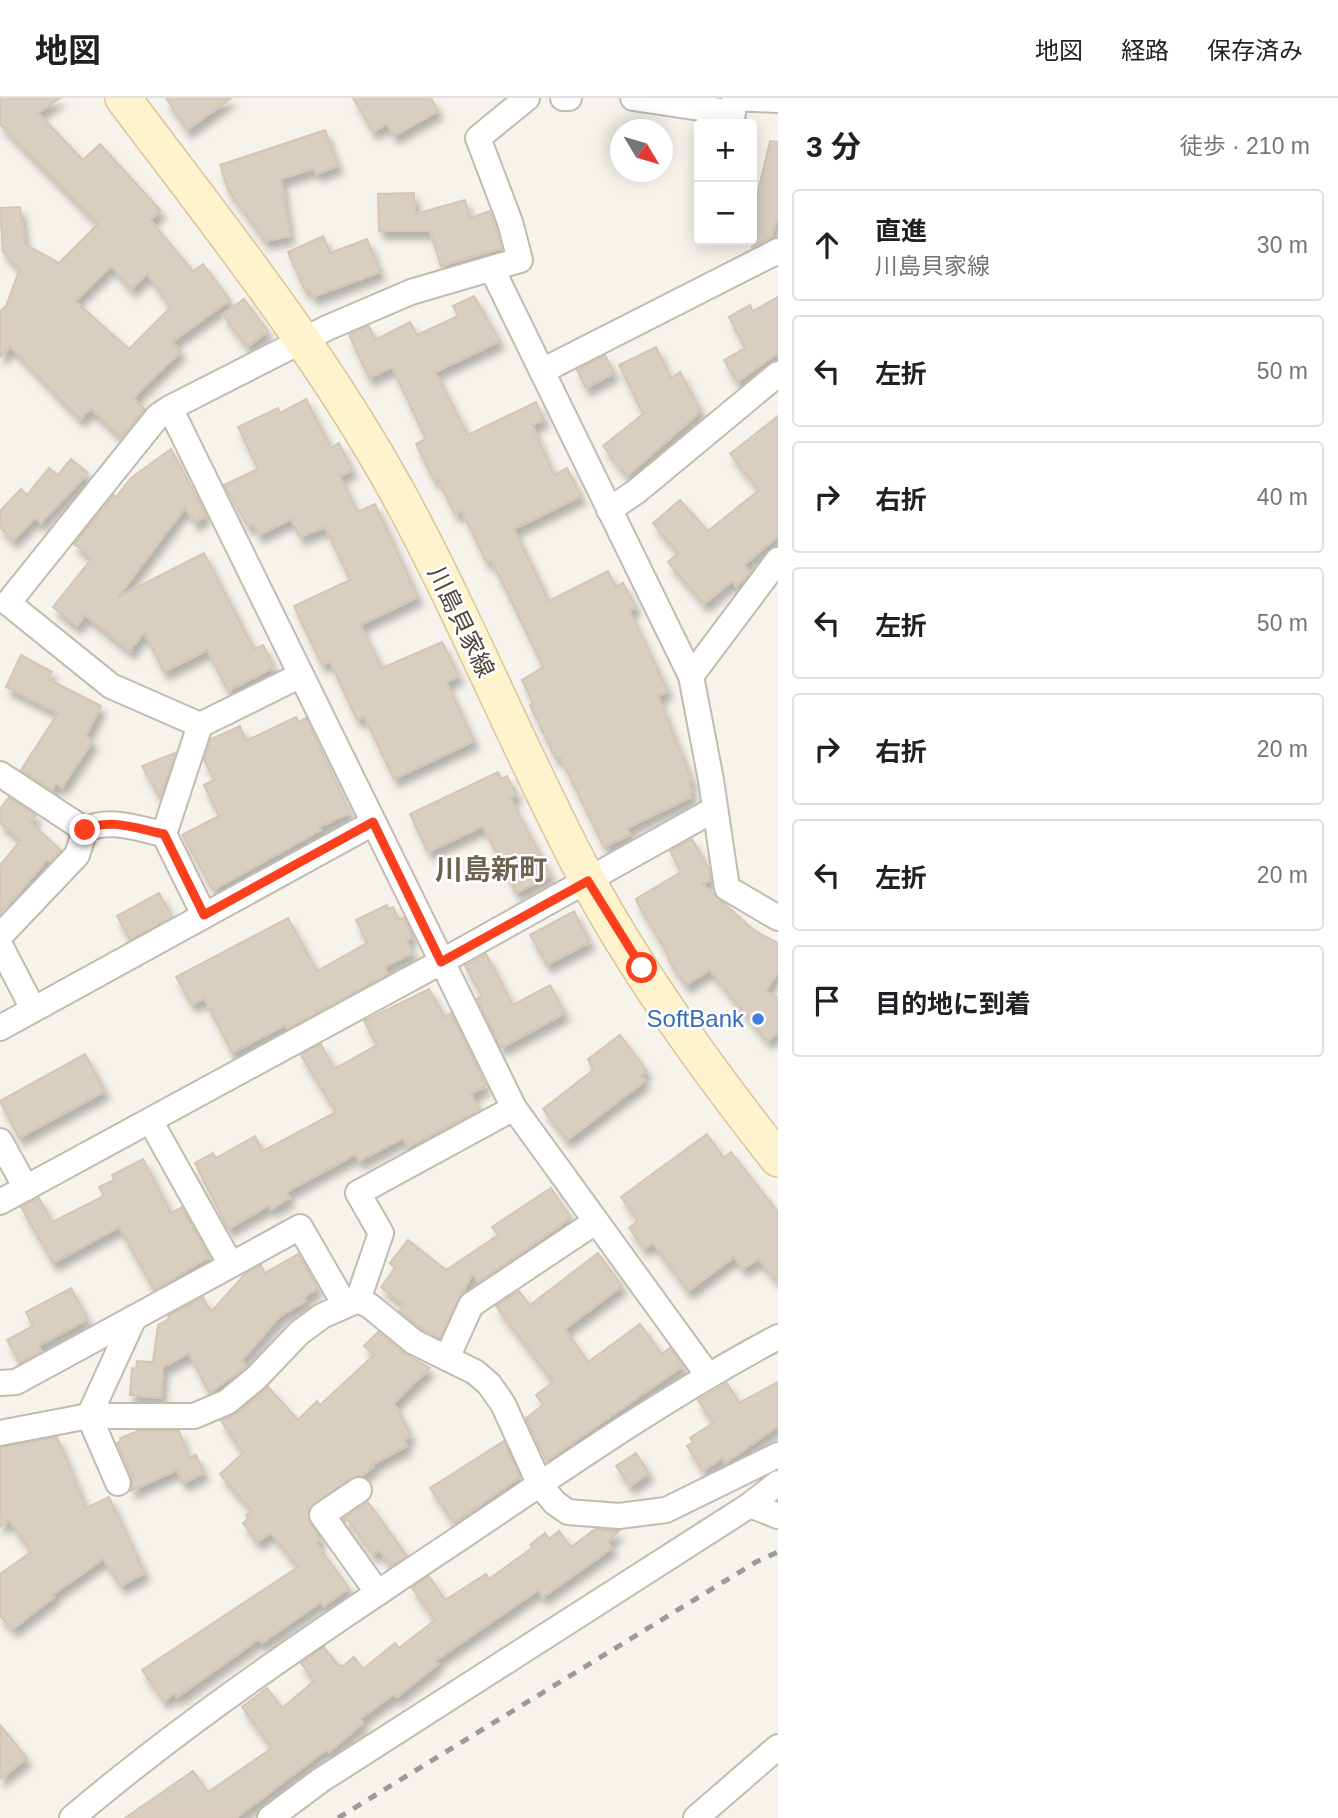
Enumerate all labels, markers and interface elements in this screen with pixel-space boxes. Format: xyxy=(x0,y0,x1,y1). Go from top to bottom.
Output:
text: 地図 xyxy=(35,32,101,69)
text: 地図 xyxy=(1035,37,1083,64)
text: 経路 xyxy=(1121,37,1169,64)
text: 保存済み xyxy=(1207,37,1303,64)
north arrow xyxy=(610,119,673,182)
map controls xyxy=(694,119,757,245)
button: + xyxy=(694,119,757,182)
text: 3 分 xyxy=(806,130,861,163)
text: 徒歩 · 210 m xyxy=(1180,133,1310,159)
button: − xyxy=(694,182,757,245)
text: 直進 xyxy=(875,216,927,246)
icon: ahead xyxy=(808,226,846,264)
text: 30 m xyxy=(1257,232,1308,258)
text: 川島貝家線 xyxy=(875,253,990,279)
icon: left xyxy=(808,352,846,390)
text: 50 m xyxy=(1257,358,1308,384)
text: 左折 xyxy=(875,359,927,389)
icon: right xyxy=(808,478,846,516)
text: 40 m xyxy=(1257,484,1308,510)
text: 右折 xyxy=(875,485,927,515)
street label: 川島貝家線 xyxy=(423,562,500,682)
icon: left xyxy=(808,604,846,642)
text: 50 m xyxy=(1257,610,1308,636)
text: 左折 xyxy=(875,611,927,641)
icon: right xyxy=(808,730,846,768)
text: 20 m xyxy=(1257,736,1308,762)
text: 右折 xyxy=(875,737,927,767)
route end xyxy=(69,814,100,845)
district label: 川島新町 xyxy=(435,854,547,885)
icon: left xyxy=(808,856,846,894)
text: 20 m xyxy=(1257,862,1308,888)
text: 左折 xyxy=(875,863,927,893)
route start xyxy=(626,952,657,983)
icon: arrive xyxy=(808,982,846,1020)
text: 目的地に到着 xyxy=(875,989,1031,1019)
place label: SoftBank xyxy=(647,1005,745,1032)
marker: SoftBank xyxy=(750,1011,766,1027)

